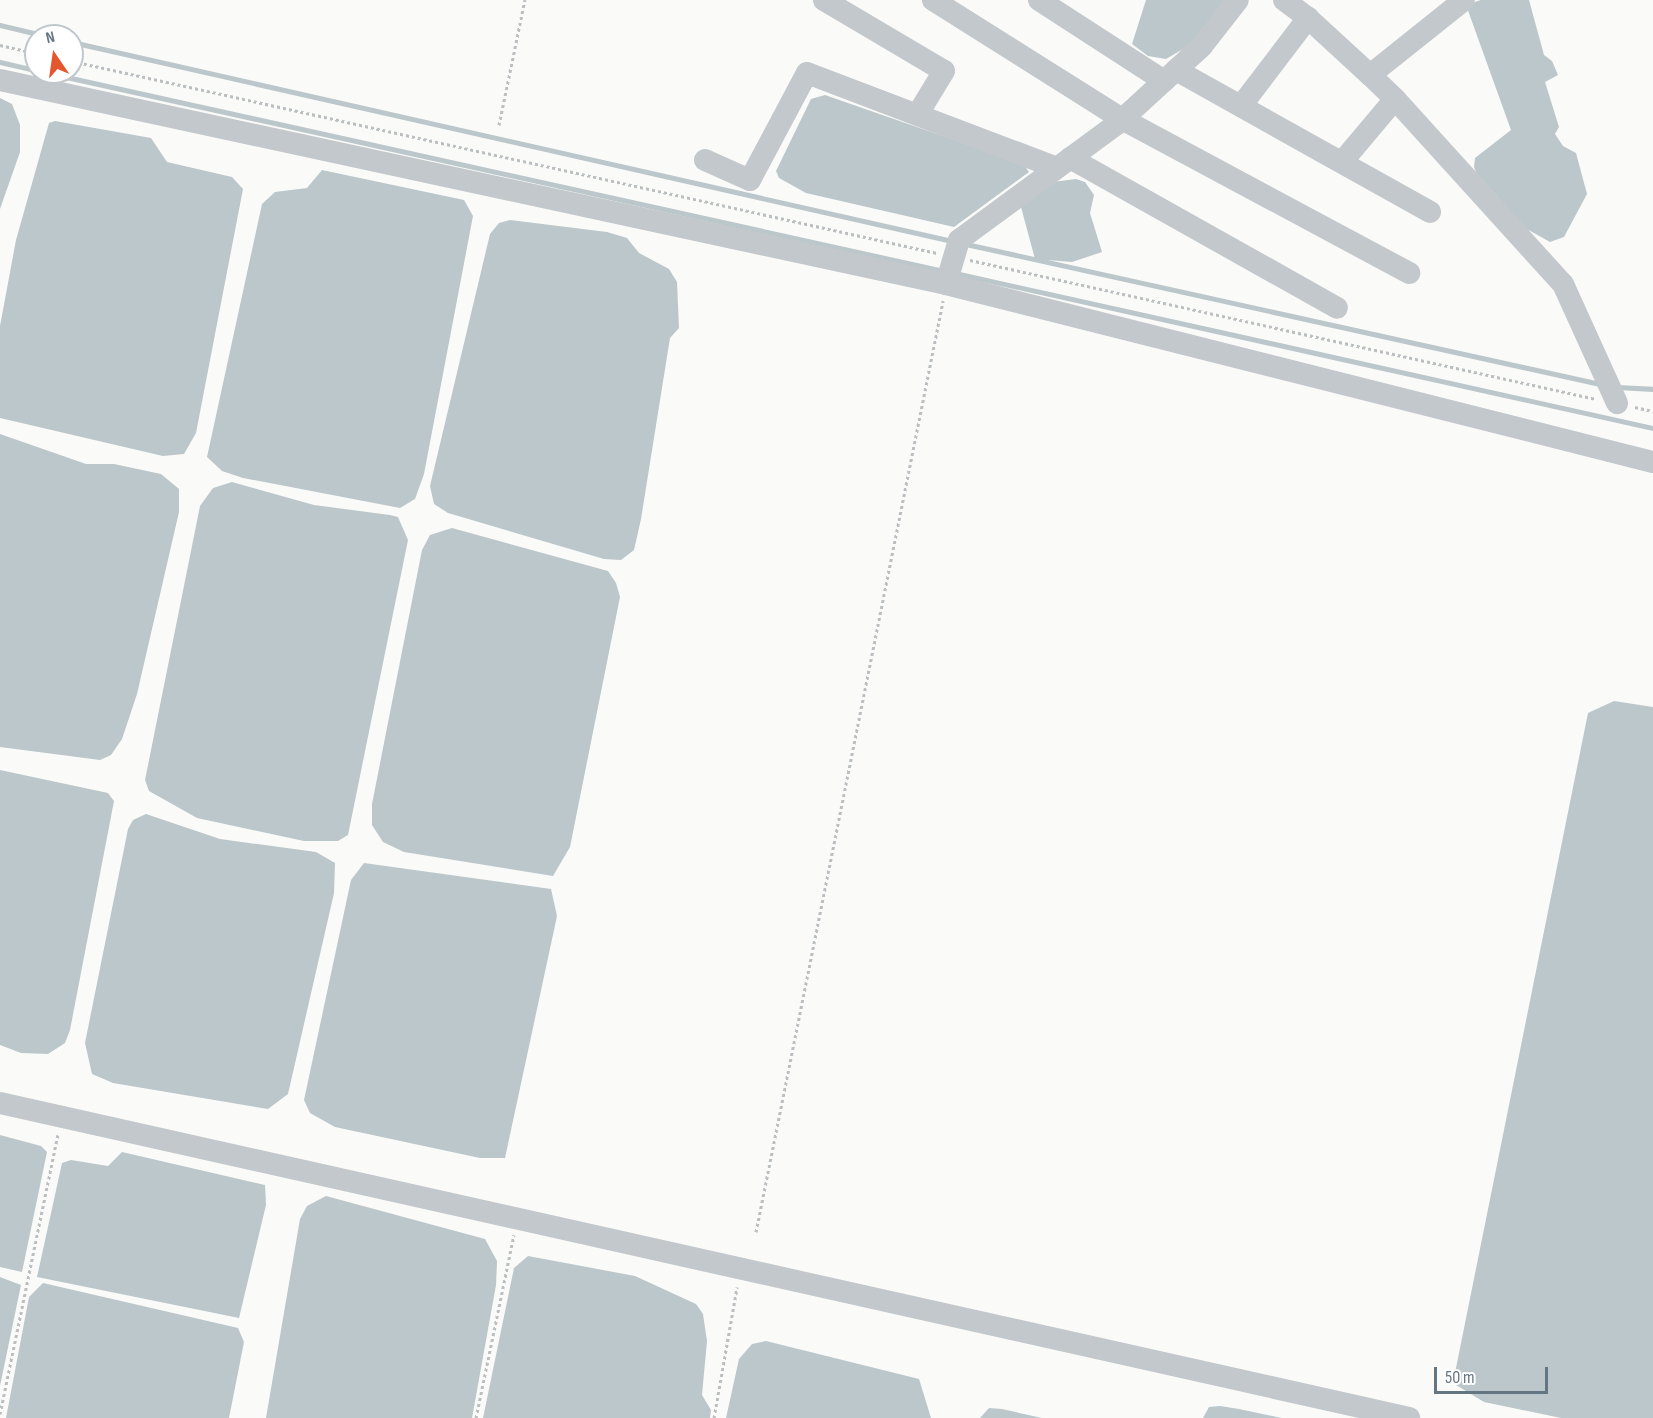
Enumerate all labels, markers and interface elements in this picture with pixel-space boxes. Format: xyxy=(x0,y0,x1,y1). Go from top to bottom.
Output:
north arrow xyxy=(24,24,84,84)
text: N xyxy=(44,28,57,48)
scale bar xyxy=(1437,1355,1551,1393)
text: 50 m xyxy=(1445,1367,1475,1388)

